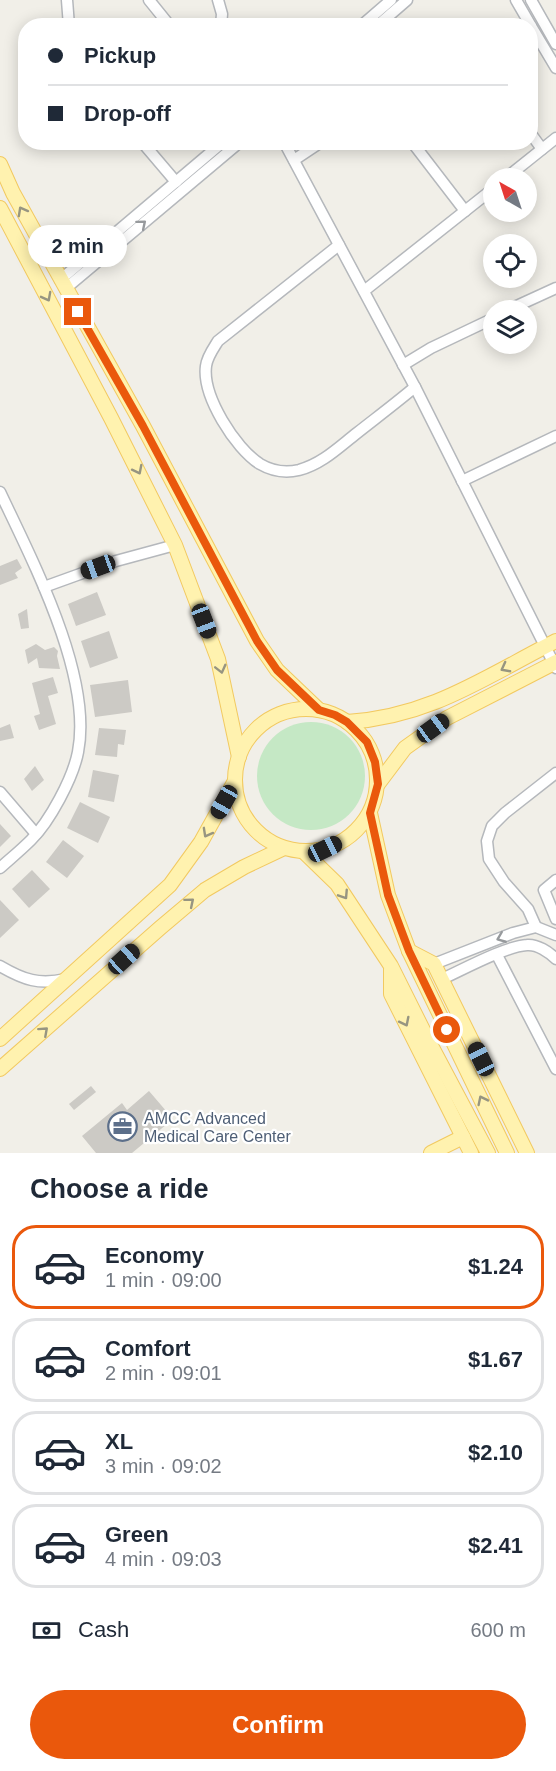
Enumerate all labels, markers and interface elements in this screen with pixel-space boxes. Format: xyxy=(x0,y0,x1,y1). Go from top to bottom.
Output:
text: Pickup xyxy=(84,43,156,68)
text: Drop-off xyxy=(84,101,171,126)
north arrow xyxy=(483,168,537,222)
map controls xyxy=(483,168,537,354)
one-way arrow xyxy=(18,206,29,217)
one-way arrow xyxy=(135,221,146,232)
callout: 2 min xyxy=(28,225,128,267)
button: locate xyxy=(483,234,537,288)
text: 2 min xyxy=(51,235,104,257)
one-way arrow xyxy=(40,291,51,301)
route end xyxy=(64,298,91,325)
button: layers xyxy=(483,300,537,354)
one-way arrow xyxy=(130,464,142,475)
car xyxy=(78,552,118,582)
car xyxy=(189,601,219,641)
one-way arrow xyxy=(500,661,511,672)
one-way arrow xyxy=(213,664,226,674)
car xyxy=(413,710,453,746)
car xyxy=(207,782,241,822)
one-way arrow xyxy=(202,826,214,837)
car xyxy=(305,833,345,865)
one-way arrow xyxy=(336,889,348,899)
one-way arrow xyxy=(184,898,195,909)
one-way arrow xyxy=(496,931,507,943)
car xyxy=(105,940,143,978)
one-way arrow xyxy=(398,1015,409,1026)
route start xyxy=(433,1016,460,1043)
one-way arrow xyxy=(37,1027,48,1038)
car xyxy=(465,1039,497,1079)
one-way arrow xyxy=(477,1096,489,1107)
place label: AMCC Advanced Medical Care Center xyxy=(144,1110,291,1145)
office icon: AMCC Advanced Medical Care Center xyxy=(107,1111,139,1143)
text: Choose a ride xyxy=(30,1174,209,1204)
icon: car xyxy=(33,1240,87,1294)
text: Economy xyxy=(105,1243,204,1268)
text: $1.24 xyxy=(468,1254,523,1279)
text: 1 min · 09:00 xyxy=(105,1269,222,1291)
icon: car xyxy=(33,1333,87,1387)
text: Comfort xyxy=(105,1336,191,1361)
text: $1.67 xyxy=(468,1347,523,1372)
text: 2 min · 09:01 xyxy=(105,1362,222,1384)
icon: car xyxy=(33,1426,87,1480)
text: XL xyxy=(105,1429,133,1454)
text: $2.10 xyxy=(468,1440,523,1465)
text: 3 min · 09:02 xyxy=(105,1455,222,1477)
icon: car xyxy=(33,1519,87,1573)
text: Green xyxy=(105,1522,169,1547)
text: $2.41 xyxy=(468,1533,523,1558)
text: 4 min · 09:03 xyxy=(105,1548,222,1570)
icon: cash xyxy=(30,1614,63,1647)
text: Cash xyxy=(78,1617,129,1642)
text: 600 m xyxy=(470,1619,526,1641)
button: Confirm xyxy=(30,1690,526,1759)

